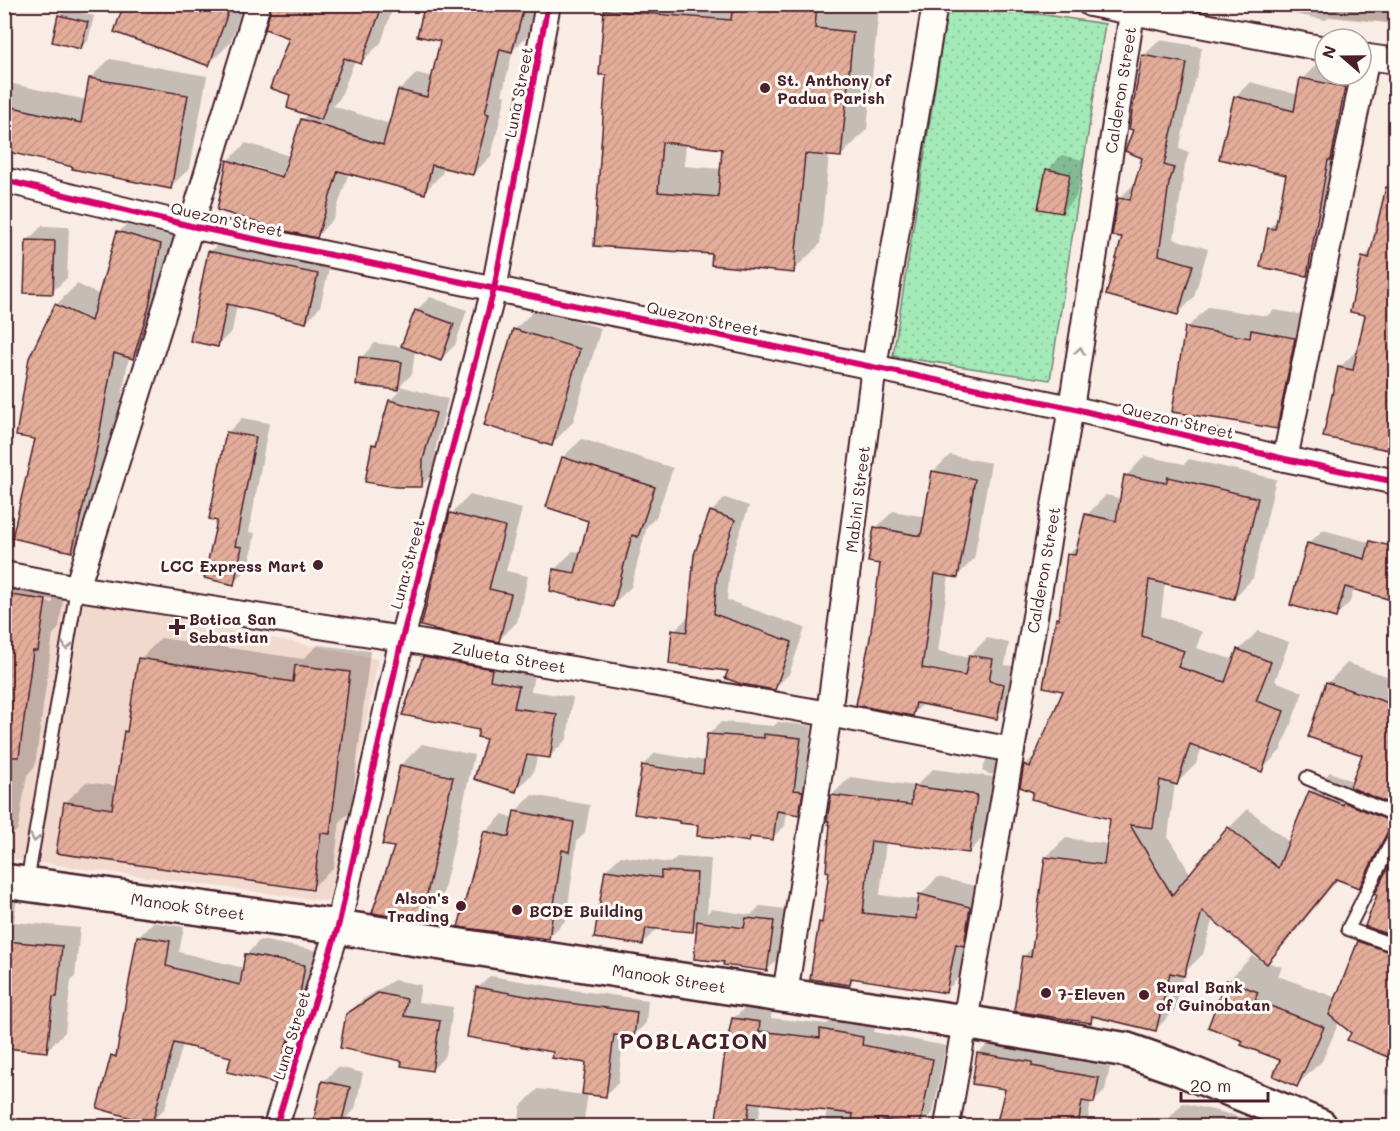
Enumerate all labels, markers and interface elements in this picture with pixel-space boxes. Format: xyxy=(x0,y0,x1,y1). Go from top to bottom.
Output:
street label: Calderon Street xyxy=(1100,25,1140,155)
north arrow xyxy=(1313,27,1373,87)
text: N xyxy=(1316,42,1340,61)
street label: Luna Street xyxy=(499,45,537,139)
place label: St. Anthony of Padua Parish xyxy=(777,69,893,108)
marker: St. Anthony of Padua Parish xyxy=(758,81,772,95)
street label: Quezon Street xyxy=(169,197,285,241)
street label: Quezon Street xyxy=(645,296,761,340)
one-way arrow xyxy=(1074,346,1086,355)
street label: Quezon Street xyxy=(1120,397,1236,443)
street label: Mabini Street xyxy=(840,444,874,554)
street label: Calderon Street xyxy=(1022,505,1064,635)
street label: Luna Street xyxy=(385,517,429,611)
place label: LCC Express Mart xyxy=(161,555,306,576)
marker: LCC Express Mart xyxy=(311,558,325,572)
place label: Botica San Sebastian xyxy=(189,608,276,647)
marker: Botica San Sebastian xyxy=(170,620,184,634)
street label: Zulueta Street xyxy=(450,637,568,677)
one-way arrow xyxy=(61,641,74,651)
one-way arrow xyxy=(29,833,42,843)
place label: Alson's Trading xyxy=(387,887,449,926)
street label: Manook Street xyxy=(130,888,246,924)
marker: Alson's Trading xyxy=(454,899,468,913)
place label: BCDE Building xyxy=(529,900,643,921)
marker: BCDE Building xyxy=(510,903,524,917)
street label: Manook Street xyxy=(611,959,727,997)
place label: Rural Bank of Guinobatan xyxy=(1156,976,1270,1015)
place label: 7-Eleven xyxy=(1058,983,1125,1004)
marker: 7-Eleven xyxy=(1039,986,1053,1000)
street label: Luna Street xyxy=(268,988,314,1082)
marker: Rural Bank of Guinobatan xyxy=(1137,988,1151,1002)
district label: POBLACION xyxy=(619,1026,769,1055)
scale bar xyxy=(1181,1065,1268,1103)
text: 20 m xyxy=(1190,1073,1231,1097)

